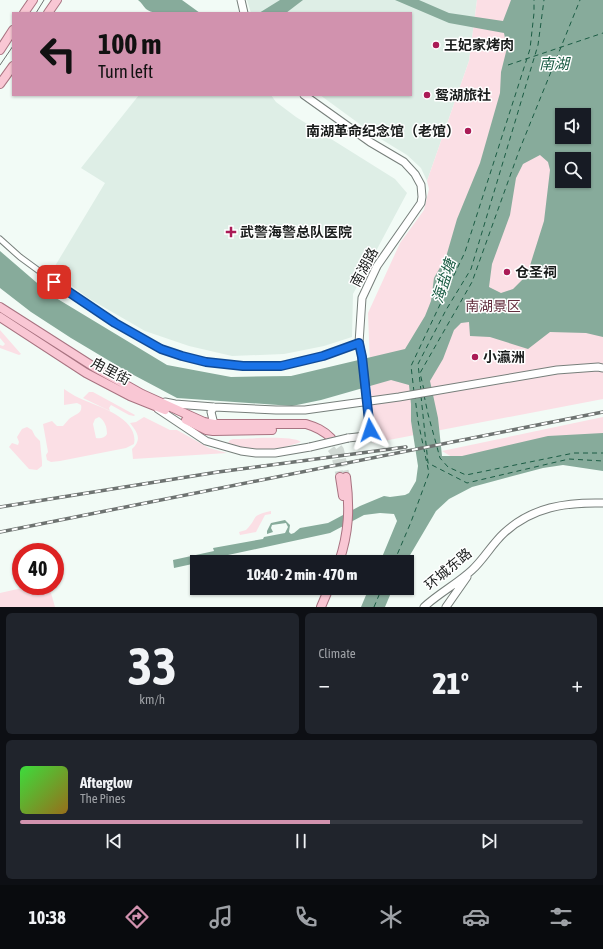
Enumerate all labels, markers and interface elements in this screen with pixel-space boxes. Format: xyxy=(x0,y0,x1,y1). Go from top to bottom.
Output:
icon: left xyxy=(32,28,84,80)
text: 100 m xyxy=(98,28,161,60)
place label: 王妃家烤肉 xyxy=(444,37,514,53)
marker: 王妃家烤肉 xyxy=(431,40,441,50)
water label: 南湖 xyxy=(539,55,571,72)
text: Turn left xyxy=(98,61,153,82)
place label: 鸳湖旅社 xyxy=(435,87,491,103)
marker: 鸳湖旅社 xyxy=(422,90,432,100)
map controls xyxy=(555,108,591,188)
button: sound xyxy=(555,108,591,144)
place label: 南湖革命纪念馆（老馆） xyxy=(306,123,460,139)
marker: 南湖革命纪念馆（老馆） xyxy=(463,126,473,136)
button: search xyxy=(555,152,591,188)
place label: 武警海警总队医院 xyxy=(240,224,352,240)
marker: 武警海警总队医院 xyxy=(225,226,237,238)
street label: 南湖路 xyxy=(347,245,381,289)
water label: 海盐塘 xyxy=(428,254,459,305)
place label: 仓圣祠 xyxy=(515,264,557,280)
pin xyxy=(37,265,71,299)
marker: 仓圣祠 xyxy=(502,267,512,277)
icon: arrive xyxy=(43,271,65,293)
park label: 南湖景区 xyxy=(465,298,521,314)
place label: 小瀛洲 xyxy=(483,349,525,365)
marker: 小瀛洲 xyxy=(470,352,480,362)
street label: 甪里街 xyxy=(89,354,133,388)
position arrow xyxy=(349,409,391,451)
speed limit sign: 40 xyxy=(12,543,64,595)
street label: 环城东路 xyxy=(421,545,475,593)
text: 10:40 · 2 min · 470 m xyxy=(247,566,357,583)
text: 33 xyxy=(128,636,177,696)
text: Climate xyxy=(319,646,356,661)
text: 21° xyxy=(433,666,469,700)
text: − xyxy=(319,671,330,697)
text: + xyxy=(572,671,583,697)
text: km/h xyxy=(139,692,165,707)
text: Afterglow xyxy=(80,774,133,791)
text: The Pines xyxy=(80,791,125,806)
icon: previous xyxy=(103,830,125,852)
icon: pause xyxy=(290,830,312,852)
icon: next xyxy=(478,830,500,852)
icon: directions xyxy=(123,903,151,931)
icon: music xyxy=(207,903,235,931)
icon: phone xyxy=(292,903,320,931)
icon: climate xyxy=(377,903,405,931)
icon: car xyxy=(462,903,490,931)
icon: filters xyxy=(547,903,575,931)
text: 10:38 xyxy=(28,907,66,928)

